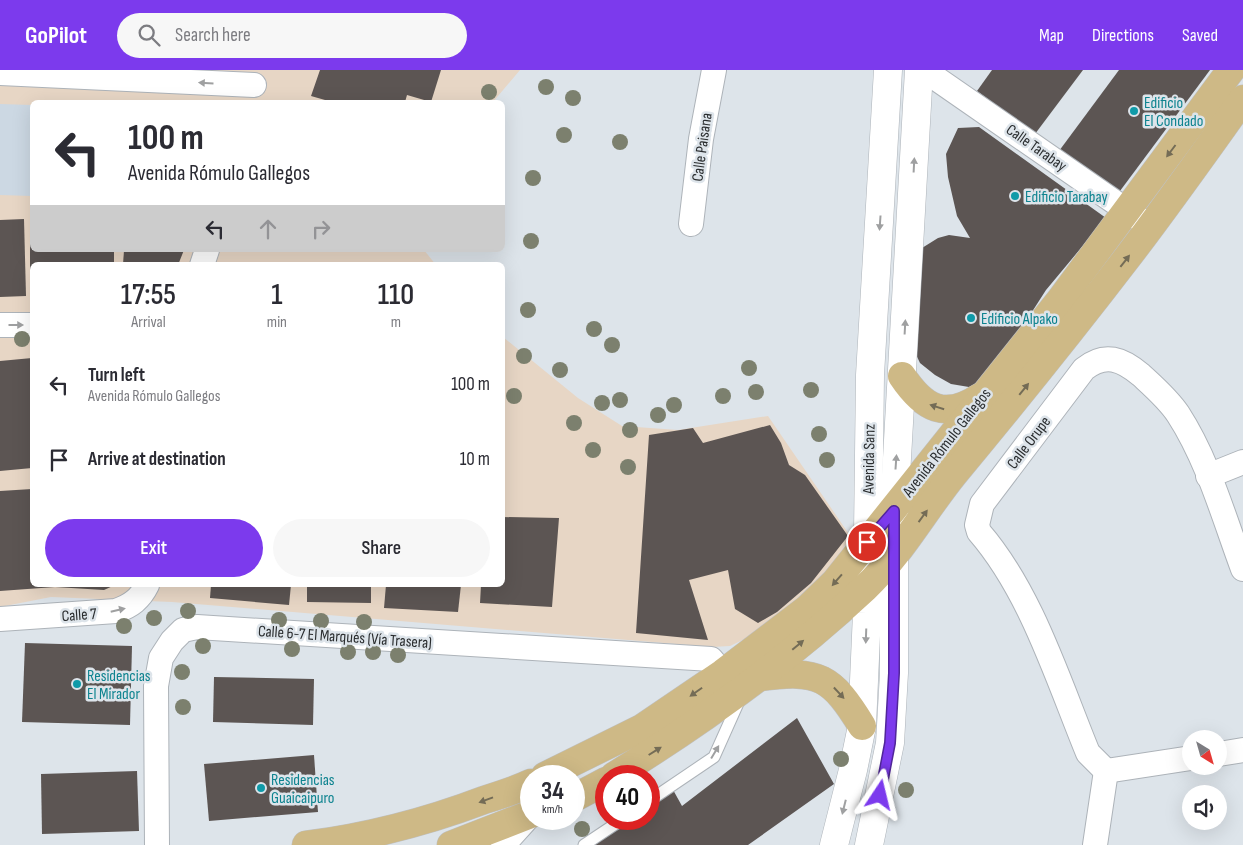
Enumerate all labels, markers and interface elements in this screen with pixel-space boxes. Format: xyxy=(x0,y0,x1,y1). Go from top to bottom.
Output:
search box xyxy=(117,13,467,58)
text: GoPilot xyxy=(25,21,87,50)
icon: search xyxy=(135,21,163,49)
text: Search here xyxy=(175,24,251,47)
text: Map xyxy=(1039,25,1064,46)
text: Directions xyxy=(1092,25,1154,46)
text: Saved xyxy=(1182,25,1218,46)
one-way arrow xyxy=(197,78,213,86)
place label: Edificio El Condado xyxy=(1144,94,1203,131)
marker: Edificio El Condado xyxy=(1128,105,1140,117)
street label: Calle Paisana xyxy=(688,112,717,183)
text: 100 m xyxy=(128,117,204,160)
icon: left xyxy=(45,120,110,185)
street label: Calle Tarabay xyxy=(1002,121,1070,176)
one-way arrow xyxy=(1166,144,1176,158)
one-way arrow xyxy=(910,157,918,173)
text: Avenida Rómulo Gallegos xyxy=(128,160,310,187)
place label: Edificio Tarabay xyxy=(1025,188,1108,207)
marker: Edificio Tarabay xyxy=(1009,190,1021,202)
icon: left xyxy=(201,215,229,243)
icon: ahead xyxy=(254,215,282,243)
icon: right xyxy=(307,215,335,243)
one-way arrow xyxy=(875,216,883,232)
one-way arrow xyxy=(1120,254,1130,268)
text: 17:55 xyxy=(121,277,176,313)
text: 1 xyxy=(271,277,283,313)
text: 110 xyxy=(378,277,414,313)
place label: Edificio Alpako xyxy=(981,310,1058,329)
marker: Edificio Alpako xyxy=(965,312,977,324)
text: Arrival xyxy=(131,313,166,332)
text: min xyxy=(267,313,287,332)
text: m xyxy=(391,313,401,332)
one-way arrow xyxy=(902,319,910,335)
one-way arrow xyxy=(9,321,25,329)
text: Turn left xyxy=(88,364,145,387)
icon: left xyxy=(45,371,73,399)
text: 100 m xyxy=(451,373,490,396)
one-way arrow xyxy=(1019,383,1030,396)
street label: Avenida Rómulo Gallegos xyxy=(898,385,996,502)
text: Avenida Rómulo Gallegos xyxy=(88,387,220,406)
one-way arrow xyxy=(929,403,944,411)
street label: Calle Orupe xyxy=(1003,413,1055,473)
street label: Avenida Sanz xyxy=(859,424,880,495)
icon: arrive xyxy=(45,446,73,474)
text: Arrive at destination xyxy=(88,448,226,471)
text: 10 m xyxy=(460,448,490,471)
one-way arrow xyxy=(893,454,901,470)
one-way arrow xyxy=(918,509,928,523)
button: Exit xyxy=(45,519,263,577)
button: Share xyxy=(273,519,490,577)
pin xyxy=(846,521,888,563)
icon: arrive xyxy=(853,528,881,556)
one-way arrow xyxy=(831,573,843,585)
street label: Calle 7 xyxy=(61,605,98,626)
one-way arrow xyxy=(111,606,126,614)
street label: Calle 6-7 El Marqués (Vía Trasera) xyxy=(257,622,432,653)
one-way arrow xyxy=(862,628,870,644)
one-way arrow xyxy=(792,639,804,651)
place label: Residencias El Mirador xyxy=(87,667,151,704)
marker: Residencias El Mirador xyxy=(71,678,83,690)
one-way arrow xyxy=(833,686,845,698)
one-way arrow xyxy=(690,687,703,697)
north arrow xyxy=(1182,730,1228,775)
map controls xyxy=(1182,730,1227,830)
one-way arrow xyxy=(711,745,720,759)
one-way arrow xyxy=(649,746,662,755)
speed limit sign: 40 xyxy=(595,765,660,830)
position arrow xyxy=(853,768,905,820)
place label: Residencias Guaicaipuro xyxy=(271,771,335,808)
text: 34 xyxy=(541,776,564,807)
marker: Residencias Guaicaipuro xyxy=(255,782,267,794)
button: sound xyxy=(1182,785,1227,830)
one-way arrow xyxy=(478,797,493,804)
one-way arrow xyxy=(840,800,848,815)
text: km/h xyxy=(542,802,563,817)

